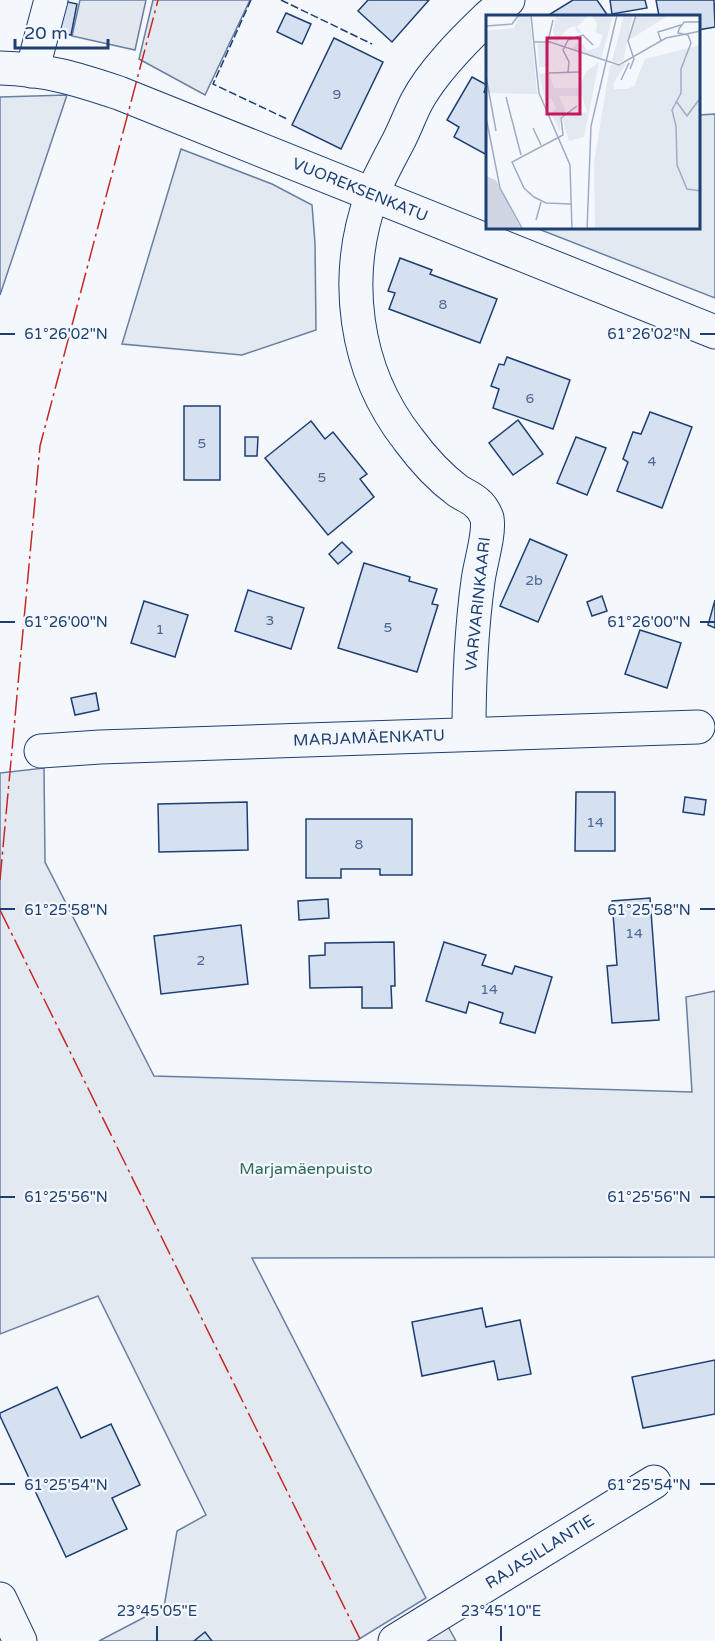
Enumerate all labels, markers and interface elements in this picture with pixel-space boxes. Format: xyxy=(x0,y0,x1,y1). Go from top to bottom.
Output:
scale bar xyxy=(15,12,108,50)
inset map xyxy=(486,15,700,230)
text: 20 m xyxy=(24,22,68,44)
house number: 9 xyxy=(333,86,341,103)
street label: VUOREKSENKATU xyxy=(289,154,431,226)
house number: 8 xyxy=(439,296,448,313)
text: 61°26'02"N xyxy=(24,325,108,343)
text: 61°26'02"N xyxy=(607,325,691,343)
house number: 6 xyxy=(526,390,535,407)
house number: 5 xyxy=(198,435,206,452)
house number: 4 xyxy=(648,453,657,470)
house number: 5 xyxy=(318,469,326,486)
street label: VARVARINKAARI xyxy=(461,536,495,672)
house number: 2b xyxy=(525,572,543,589)
house number: 3 xyxy=(266,612,274,629)
text: 61°26'00"N xyxy=(24,613,108,631)
text: 61°26'00"N xyxy=(607,613,691,631)
house number: 5 xyxy=(384,619,392,636)
house number: 1 xyxy=(156,621,164,638)
street label: MARJAMÄENKATU xyxy=(293,725,445,751)
house number: 14 xyxy=(586,814,604,831)
house number: 8 xyxy=(355,836,364,853)
text: 61°25'58"N xyxy=(24,901,108,919)
text: 61°25'58"N xyxy=(607,901,691,919)
house number: 14 xyxy=(625,925,643,942)
house number: 2 xyxy=(197,952,205,969)
house number: 14 xyxy=(480,981,498,998)
park label: Marjamäenpuisto xyxy=(239,1159,373,1179)
text: 61°25'56"N xyxy=(24,1188,108,1206)
text: 61°25'56"N xyxy=(607,1188,691,1206)
text: 61°25'54"N xyxy=(24,1476,108,1494)
text: 61°25'54"N xyxy=(607,1476,691,1494)
street label: RAJASILLANTIE xyxy=(482,1511,598,1593)
text: 23°45'05"E xyxy=(117,1602,197,1620)
text: 23°45'10"E xyxy=(461,1602,541,1620)

